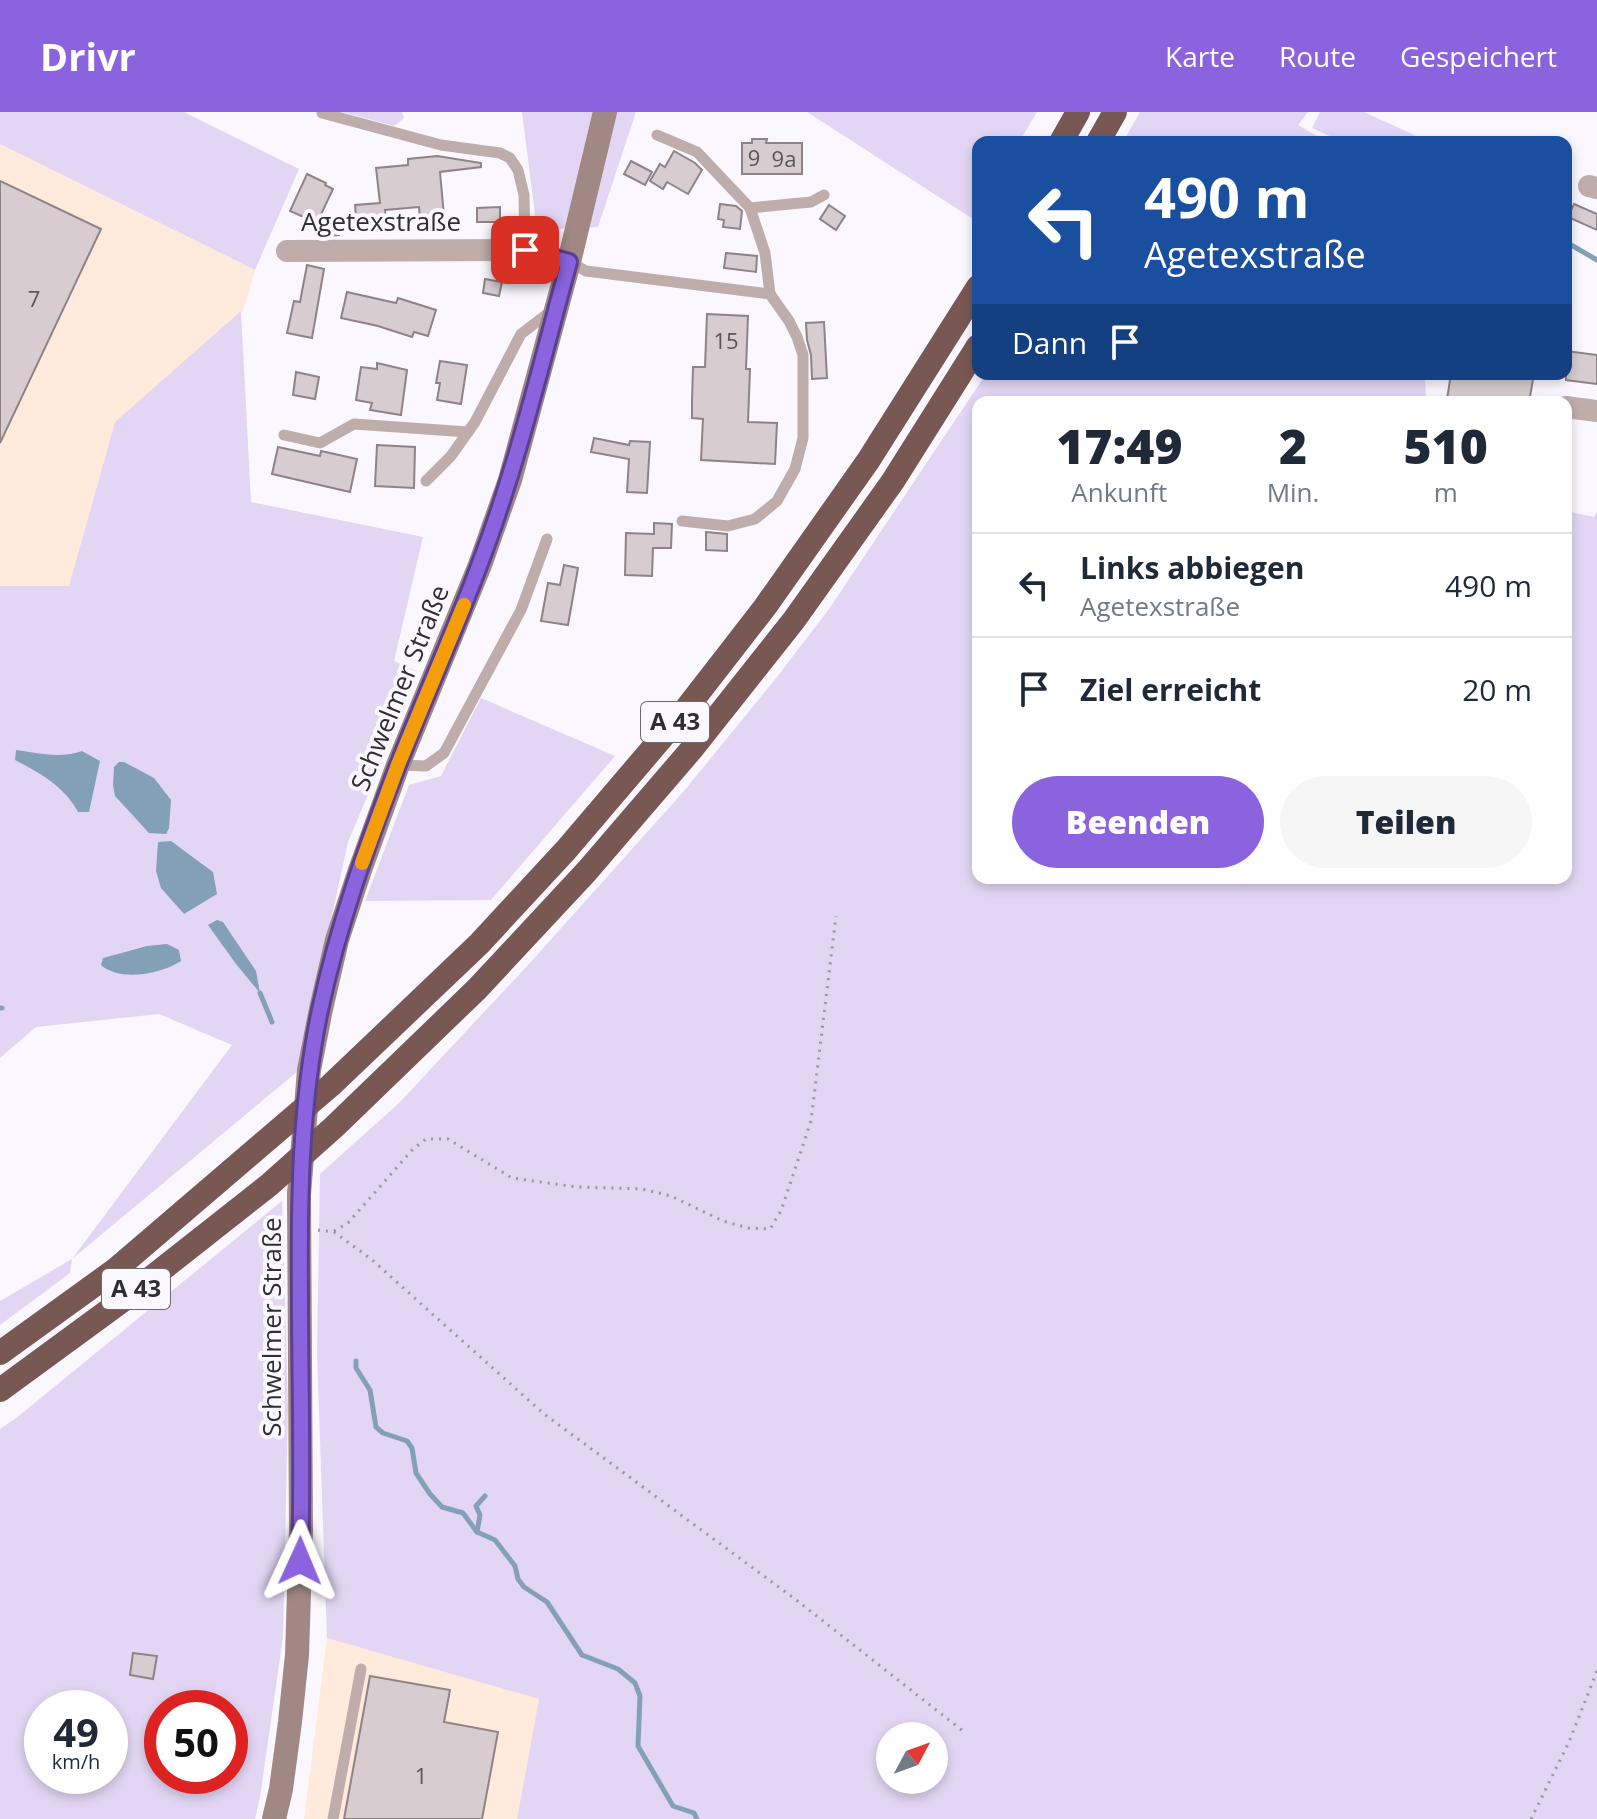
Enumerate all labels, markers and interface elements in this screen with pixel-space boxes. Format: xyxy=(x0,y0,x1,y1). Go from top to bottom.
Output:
text: Drivr xyxy=(40,30,136,82)
text: Karte xyxy=(1165,37,1235,75)
text: Route xyxy=(1279,37,1356,75)
text: Gespeichert xyxy=(1400,37,1557,75)
house number: 9 xyxy=(748,142,760,172)
house number: 9a xyxy=(772,143,796,173)
text: 490 m xyxy=(1144,158,1310,234)
icon: left xyxy=(1012,168,1116,272)
street label: Agetexstraße xyxy=(301,203,461,239)
pin xyxy=(491,216,559,284)
icon: arrive xyxy=(503,228,547,272)
text: Agetexstraße xyxy=(1144,230,1366,279)
house number: 7 xyxy=(28,283,40,313)
icon: arrive xyxy=(1103,320,1147,364)
text: Dann xyxy=(1012,322,1087,363)
house number: 15 xyxy=(713,325,739,355)
text: 17:49 xyxy=(1056,413,1183,478)
text: 2 xyxy=(1279,413,1307,478)
text: 510 xyxy=(1403,413,1488,478)
text: Ankunft xyxy=(1071,474,1167,510)
text: Min. xyxy=(1267,474,1319,510)
text: m xyxy=(1434,474,1458,510)
text: Links abbiegen xyxy=(1080,547,1305,588)
icon: left xyxy=(1012,563,1056,607)
text: 490 m xyxy=(1445,565,1532,606)
street label: Schwelmer Straße xyxy=(341,579,457,796)
text: Agetexstraße xyxy=(1080,588,1240,624)
icon: arrive xyxy=(1012,667,1056,711)
text: Ziel erreicht xyxy=(1080,669,1261,710)
text: 20 m xyxy=(1462,669,1532,710)
road number: A 43 xyxy=(641,702,709,742)
button: Beenden xyxy=(1012,776,1264,868)
button: Teilen xyxy=(1280,776,1532,868)
street label: Schwelmer Straße xyxy=(253,1217,289,1437)
road number: A 43 xyxy=(102,1269,170,1309)
position arrow xyxy=(258,1519,342,1603)
speed limit sign: 50 xyxy=(144,1690,248,1794)
text: 49 xyxy=(53,1704,99,1759)
north arrow xyxy=(876,1722,948,1794)
map controls xyxy=(876,1722,948,1794)
text: km/h xyxy=(52,1748,100,1775)
house number: 1 xyxy=(415,1760,427,1790)

